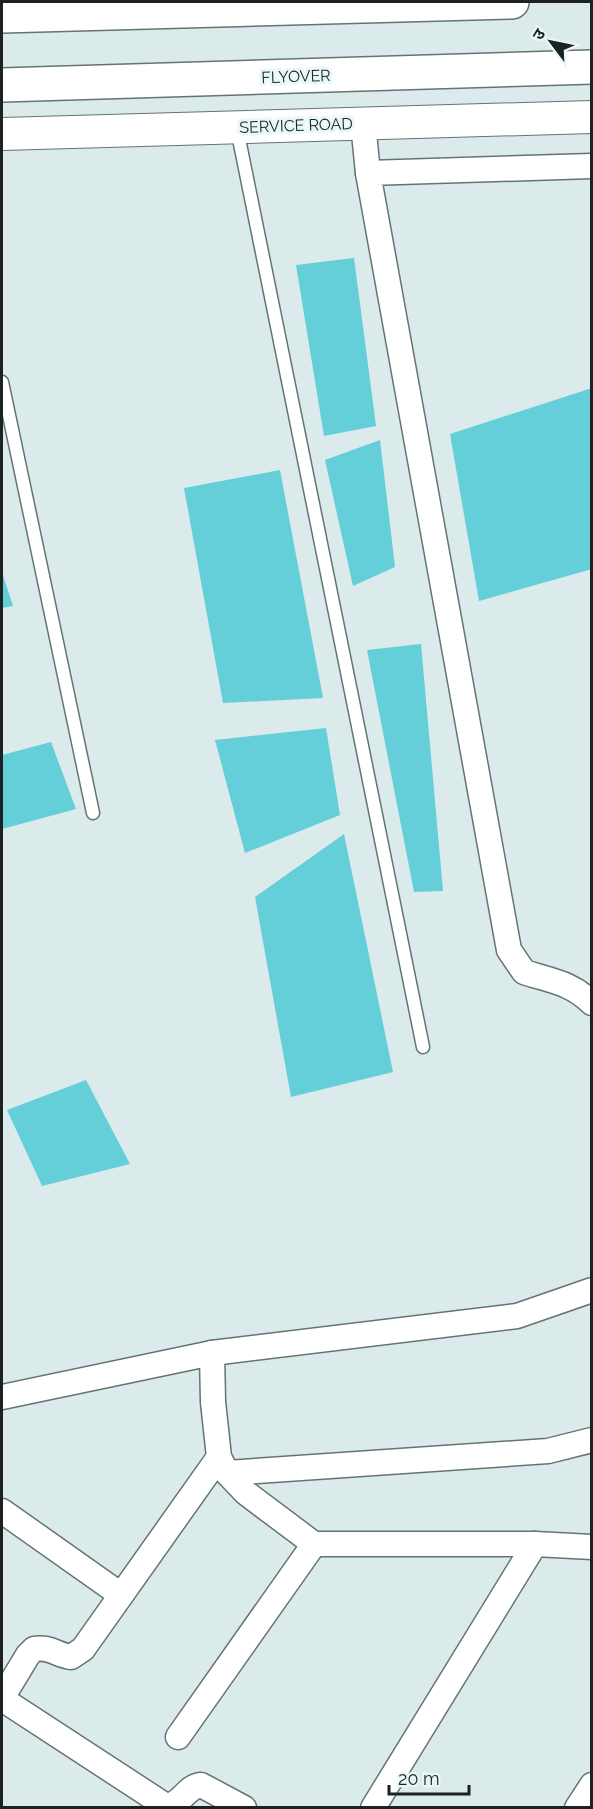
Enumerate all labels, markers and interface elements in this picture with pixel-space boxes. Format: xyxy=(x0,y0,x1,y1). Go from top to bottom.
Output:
north arrow xyxy=(521,12,581,72)
text: उ xyxy=(528,25,550,43)
street label: FLYOVER xyxy=(261,66,331,87)
street label: SERVICE ROAD xyxy=(239,114,353,137)
scale bar xyxy=(389,1758,468,1796)
text: 20 m xyxy=(398,1768,440,1789)

